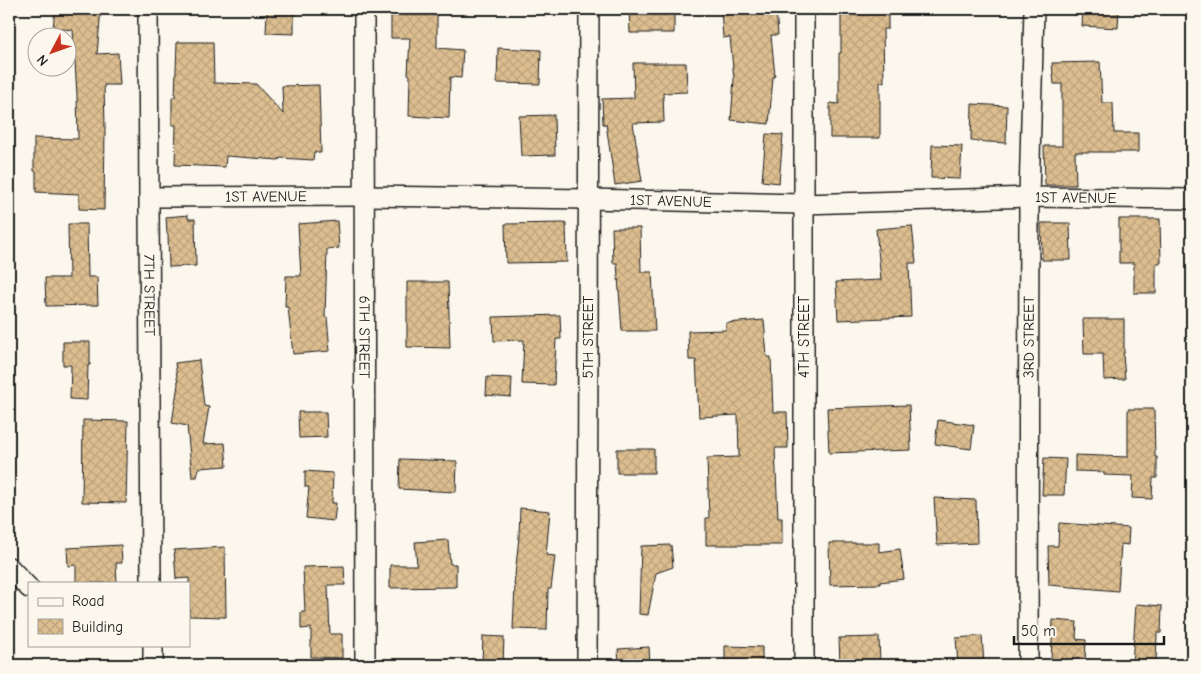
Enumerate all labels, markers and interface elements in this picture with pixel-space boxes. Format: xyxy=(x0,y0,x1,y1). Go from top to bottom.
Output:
north arrow xyxy=(28,28,78,78)
text: N xyxy=(33,51,52,69)
street label: 1ST AVENUE xyxy=(225,187,307,206)
street label: 1ST AVENUE xyxy=(1035,188,1117,207)
street label: 1ST AVENUE xyxy=(630,191,712,211)
street label: 7TH STREET xyxy=(140,254,159,336)
street label: 5TH STREET xyxy=(579,295,597,378)
street label: 6TH STREET xyxy=(355,296,374,379)
street label: 4TH STREET xyxy=(795,296,813,378)
street label: 3RD STREET xyxy=(1020,296,1038,378)
legend xyxy=(28,582,190,646)
text: Road xyxy=(72,592,104,610)
scale bar xyxy=(1014,614,1164,646)
text: Building xyxy=(72,618,123,636)
text: 50 m xyxy=(1021,622,1056,640)

